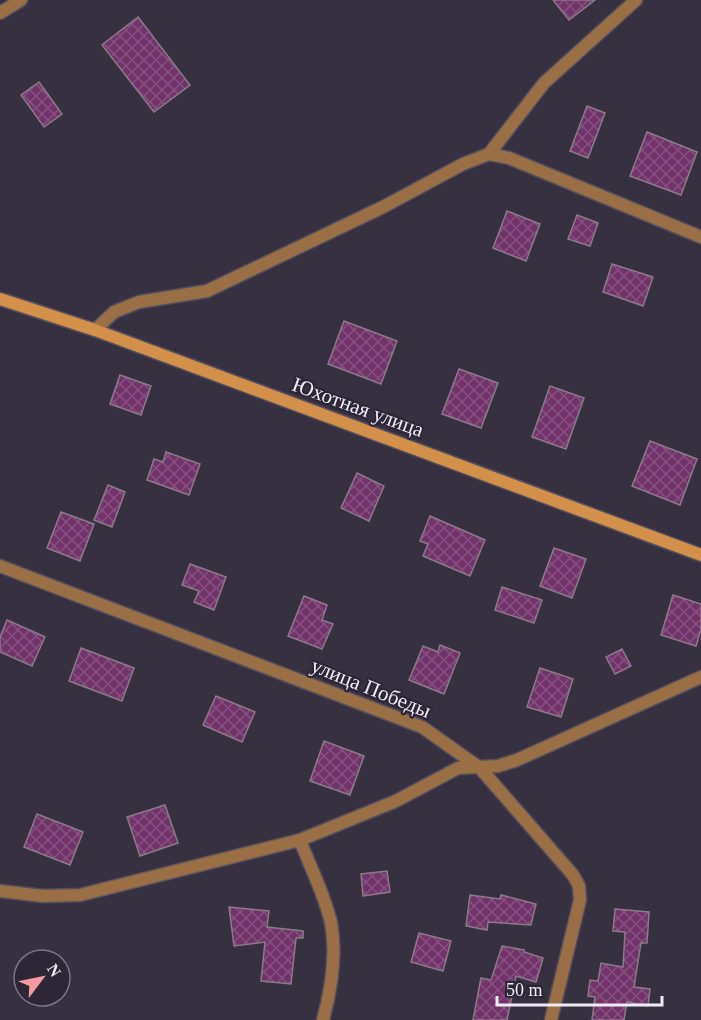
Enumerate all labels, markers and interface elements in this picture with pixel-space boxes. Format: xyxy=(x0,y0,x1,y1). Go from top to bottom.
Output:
street label: Юхотная улица xyxy=(289,372,428,442)
street label: улица Победы xyxy=(308,653,434,723)
north arrow xyxy=(12,948,72,1008)
text: N xyxy=(44,961,65,980)
scale bar xyxy=(497,969,662,1007)
text: 50 m xyxy=(506,980,543,1000)

